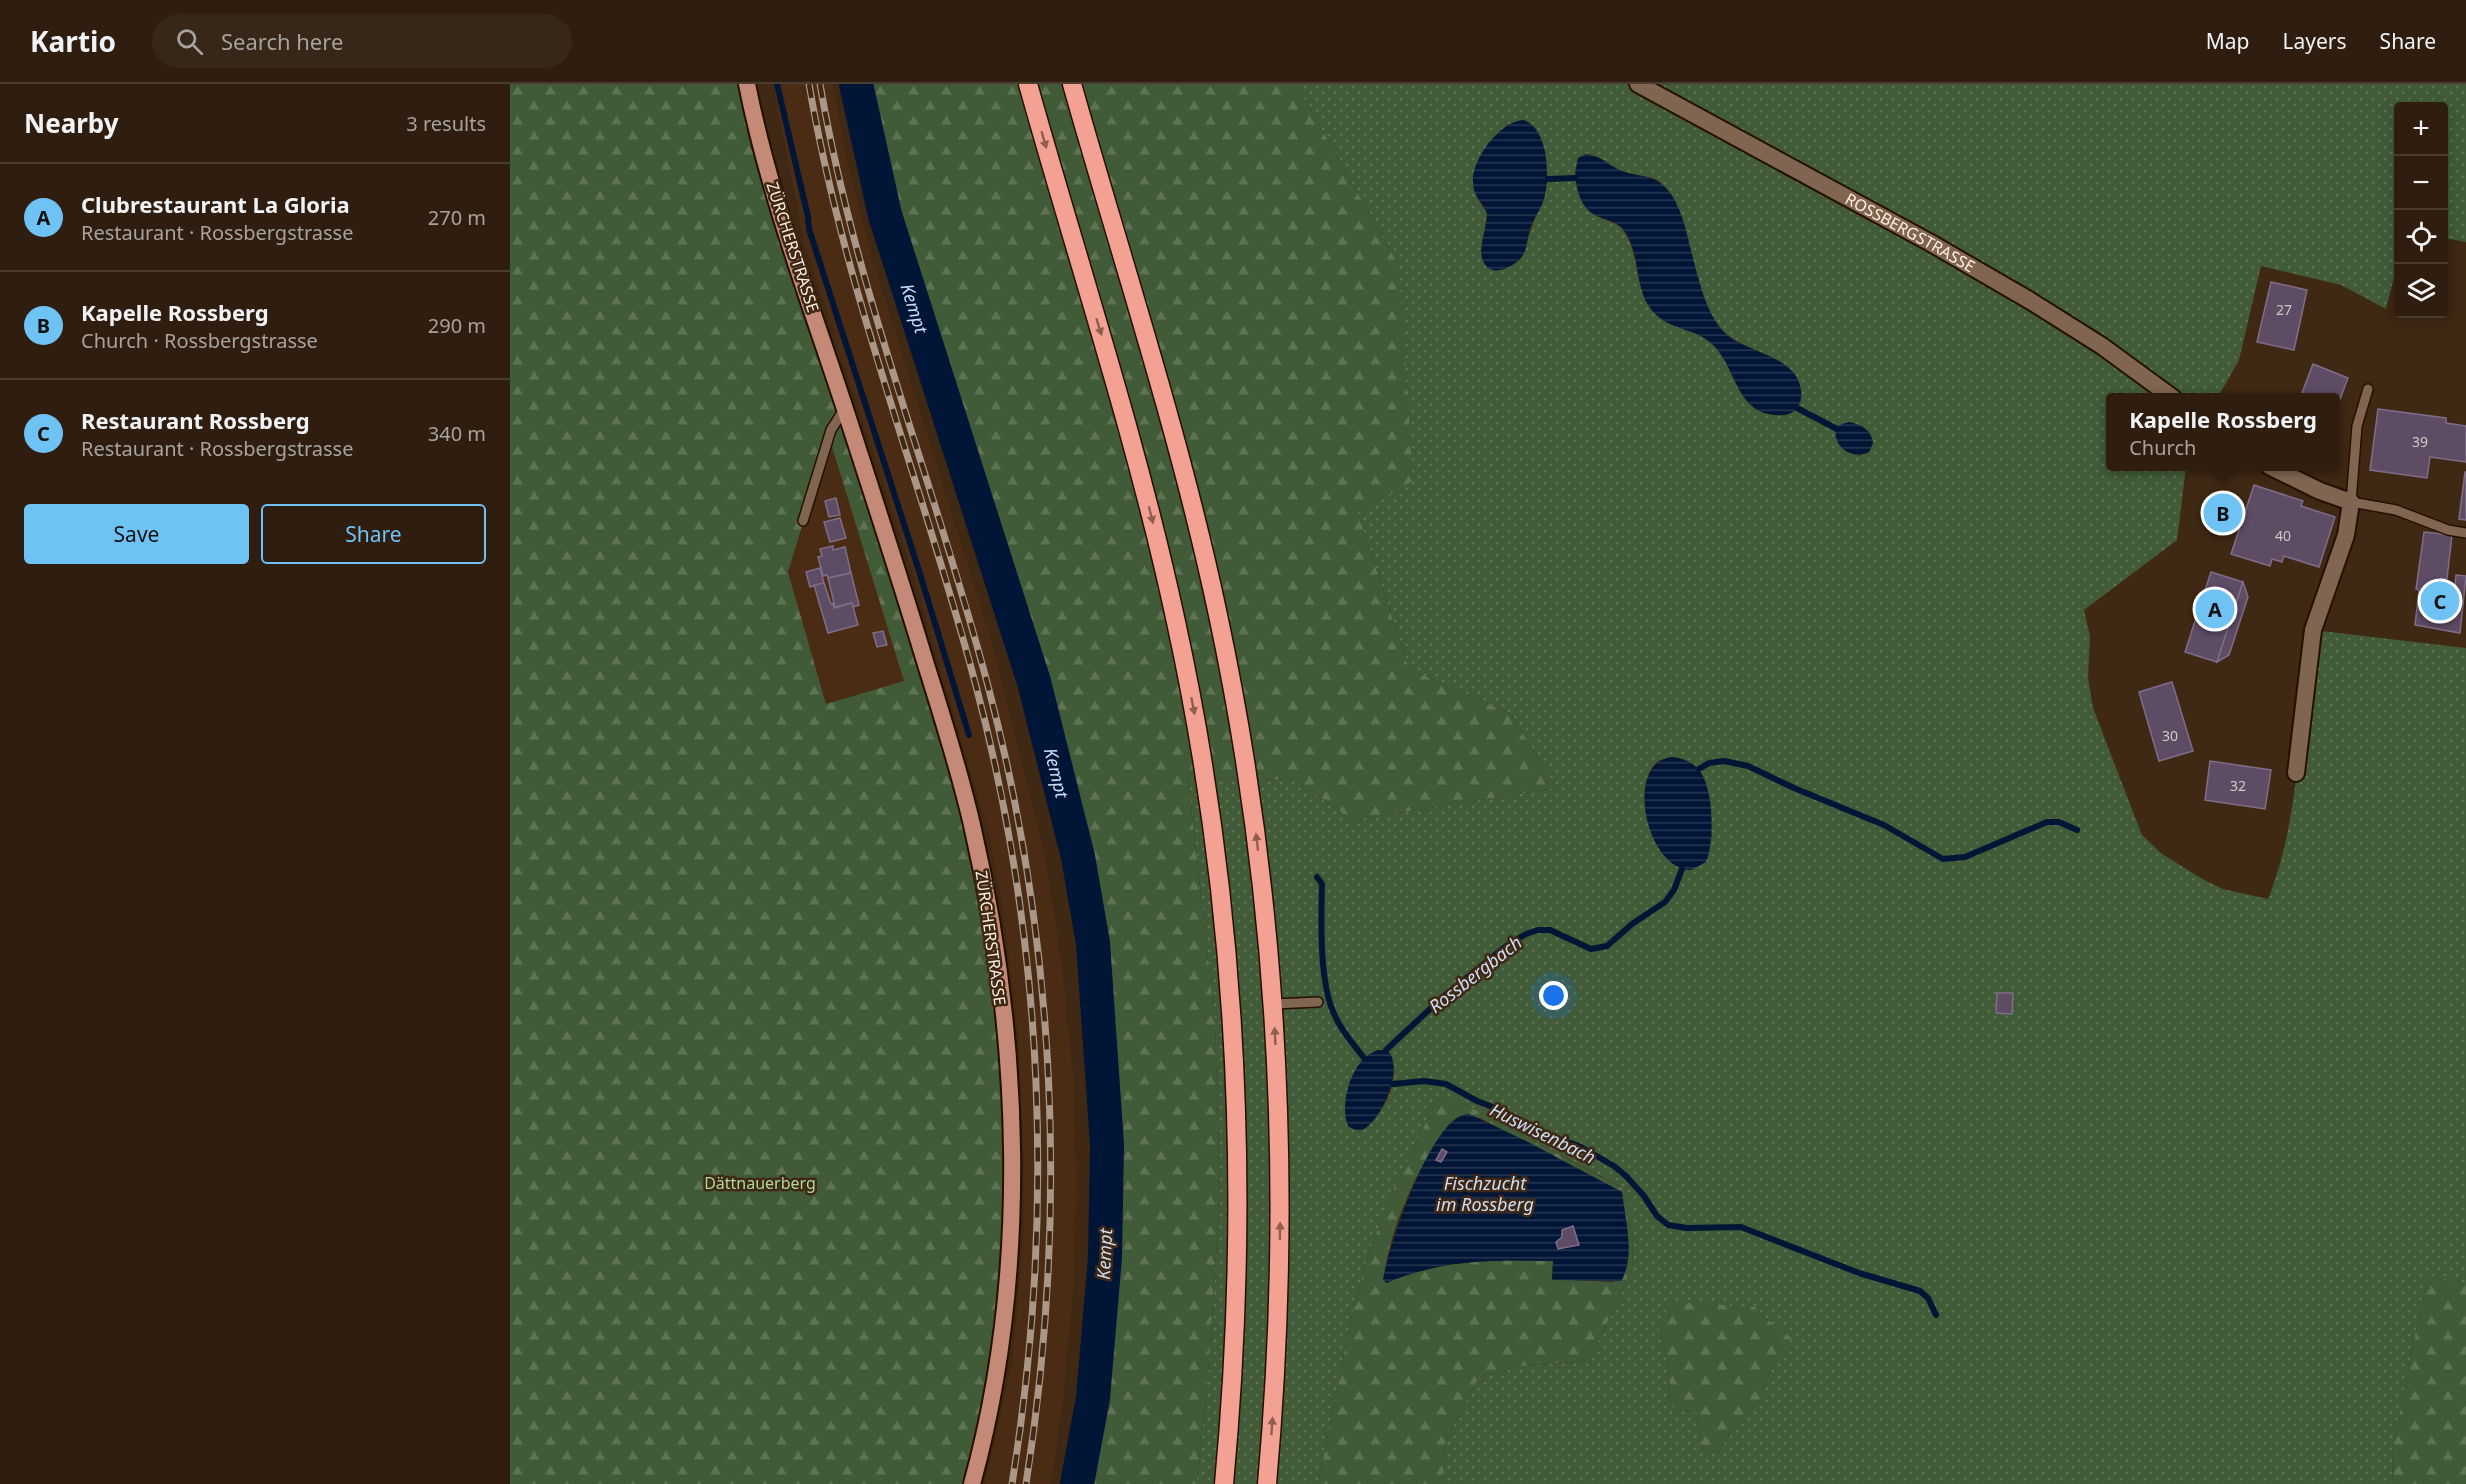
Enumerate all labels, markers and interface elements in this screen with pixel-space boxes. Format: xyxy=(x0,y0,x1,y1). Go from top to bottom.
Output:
search box xyxy=(152,14,572,68)
text: Kartio xyxy=(30,22,116,60)
icon: search xyxy=(173,25,206,58)
text: Search here xyxy=(221,26,343,56)
text: Map xyxy=(2206,27,2250,55)
text: Layers xyxy=(2283,27,2347,55)
text: Share xyxy=(2380,27,2436,55)
map controls xyxy=(2394,102,2448,318)
button: + xyxy=(2394,102,2448,156)
text: Nearby xyxy=(24,105,119,141)
text: 3 results xyxy=(406,110,486,137)
one-way arrow xyxy=(1040,131,1049,149)
button: − xyxy=(2394,156,2448,210)
street label: ZÜRCHERSTRASSE xyxy=(762,179,824,315)
street label: ROSSBERGSTRASSE xyxy=(1841,188,1979,277)
text: Clubrestaurant La Gloria xyxy=(81,189,350,219)
text: A xyxy=(37,204,50,231)
text: 270 m xyxy=(428,204,486,231)
button: locate xyxy=(2394,210,2448,264)
text: Restaurant · Rossbergstrasse xyxy=(81,219,353,246)
button: layers xyxy=(2394,264,2448,318)
water label: Kempt xyxy=(896,280,934,337)
text: Kapelle Rossberg xyxy=(81,297,269,327)
house number: 27 xyxy=(2276,300,2292,319)
text: B xyxy=(37,312,50,339)
text: 290 m xyxy=(428,312,486,339)
one-way arrow xyxy=(1095,318,1104,336)
text: Church · Rossbergstrasse xyxy=(81,327,318,354)
popup xyxy=(2106,393,2340,471)
text: Kapelle Rossberg xyxy=(2129,404,2317,434)
text: Restaurant Rossberg xyxy=(81,405,310,435)
text: C xyxy=(37,420,50,447)
text: 340 m xyxy=(428,420,486,447)
house number: 39 xyxy=(2412,432,2428,451)
text: Church xyxy=(2129,434,2196,461)
text: Restaurant · Rossbergstrasse xyxy=(81,435,353,462)
pin: B xyxy=(2204,490,2242,536)
button: Save xyxy=(24,504,249,564)
button: Share xyxy=(261,504,486,564)
one-way arrow xyxy=(1147,506,1157,524)
house number: 40 xyxy=(2275,526,2291,545)
pin: C xyxy=(2420,578,2460,624)
pin: A xyxy=(2196,586,2234,632)
one-way arrow xyxy=(1189,696,1198,715)
house number: 30 xyxy=(2162,726,2178,745)
water label: Kempt xyxy=(1039,745,1075,802)
house number: 32 xyxy=(2230,776,2246,795)
one-way arrow xyxy=(1252,832,1262,851)
street label: ZÜRCHERSTRASSE xyxy=(971,869,1011,1007)
water label: Rossbergbach xyxy=(1423,930,1527,1018)
your location xyxy=(1539,981,1568,1010)
one-way arrow xyxy=(1271,1027,1280,1046)
water label: Huswisenbach xyxy=(1486,1097,1600,1169)
water label: Fischzucht im Rossberg xyxy=(1436,1171,1534,1216)
park label: Dättnauerberg xyxy=(704,1172,816,1194)
one-way arrow xyxy=(1275,1221,1285,1240)
water label: Kempt xyxy=(1091,1227,1117,1280)
one-way arrow xyxy=(1267,1416,1277,1435)

